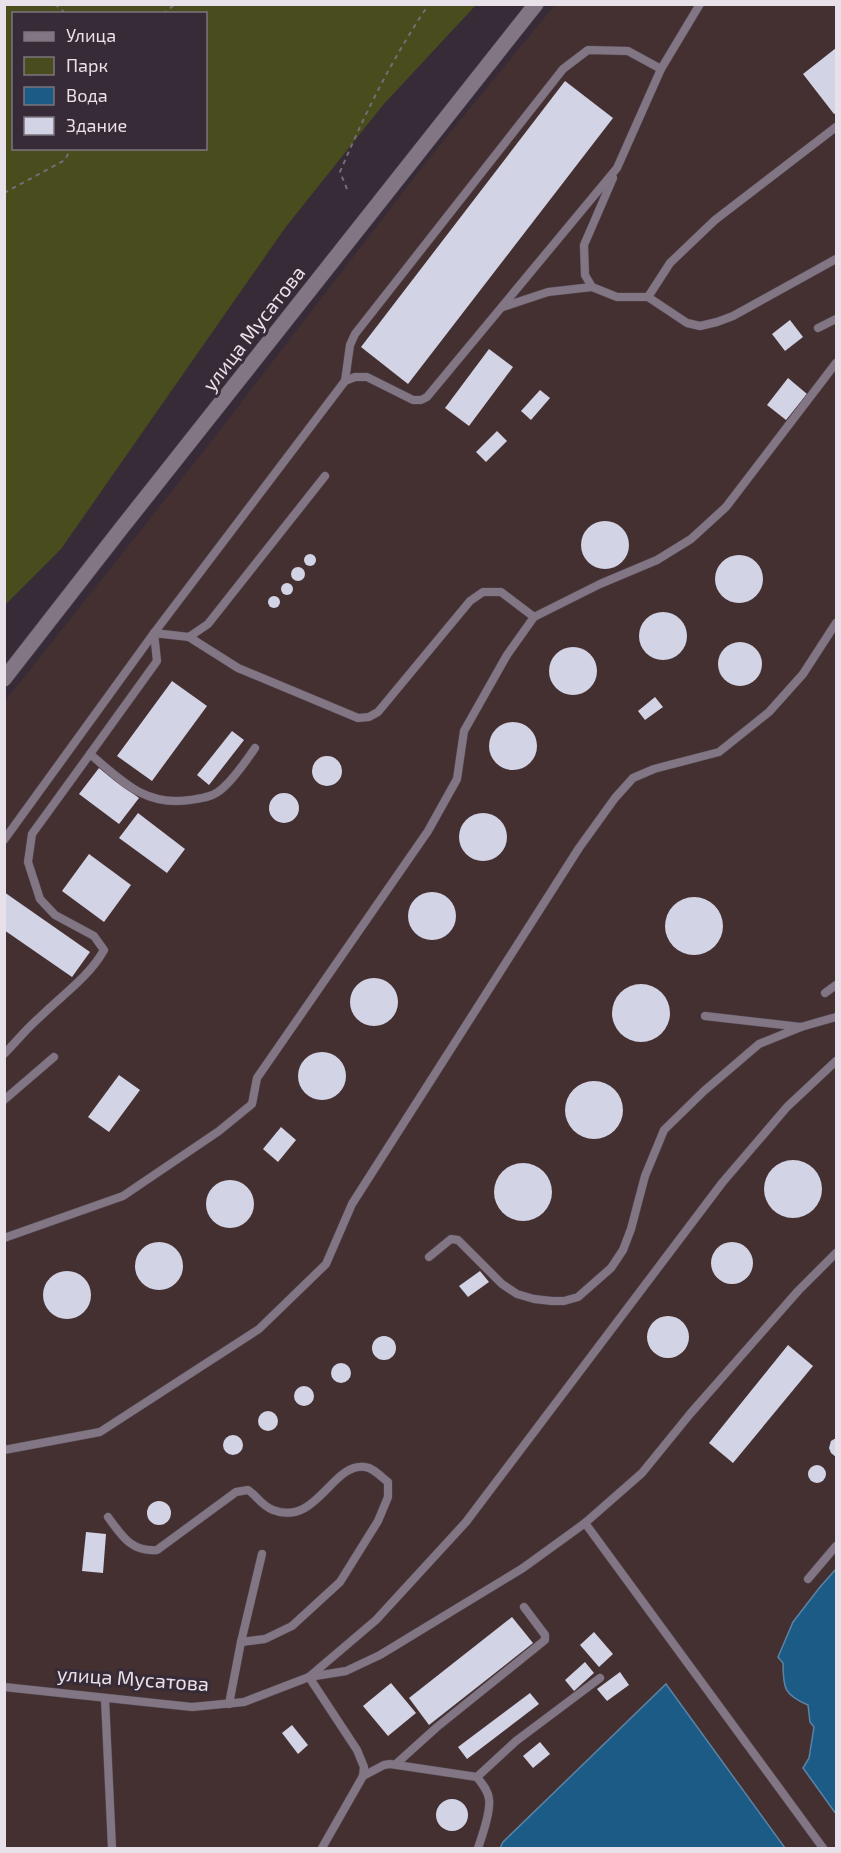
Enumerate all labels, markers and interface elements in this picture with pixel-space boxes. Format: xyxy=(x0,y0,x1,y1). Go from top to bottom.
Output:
legend xyxy=(12,12,207,150)
text: Улица xyxy=(66,24,116,46)
text: Парк xyxy=(66,54,108,76)
text: Вода xyxy=(66,84,108,106)
text: Здание xyxy=(66,114,127,136)
street label: улица Мусатова xyxy=(197,261,310,396)
street label: улица Мусатова xyxy=(56,1661,210,1696)

